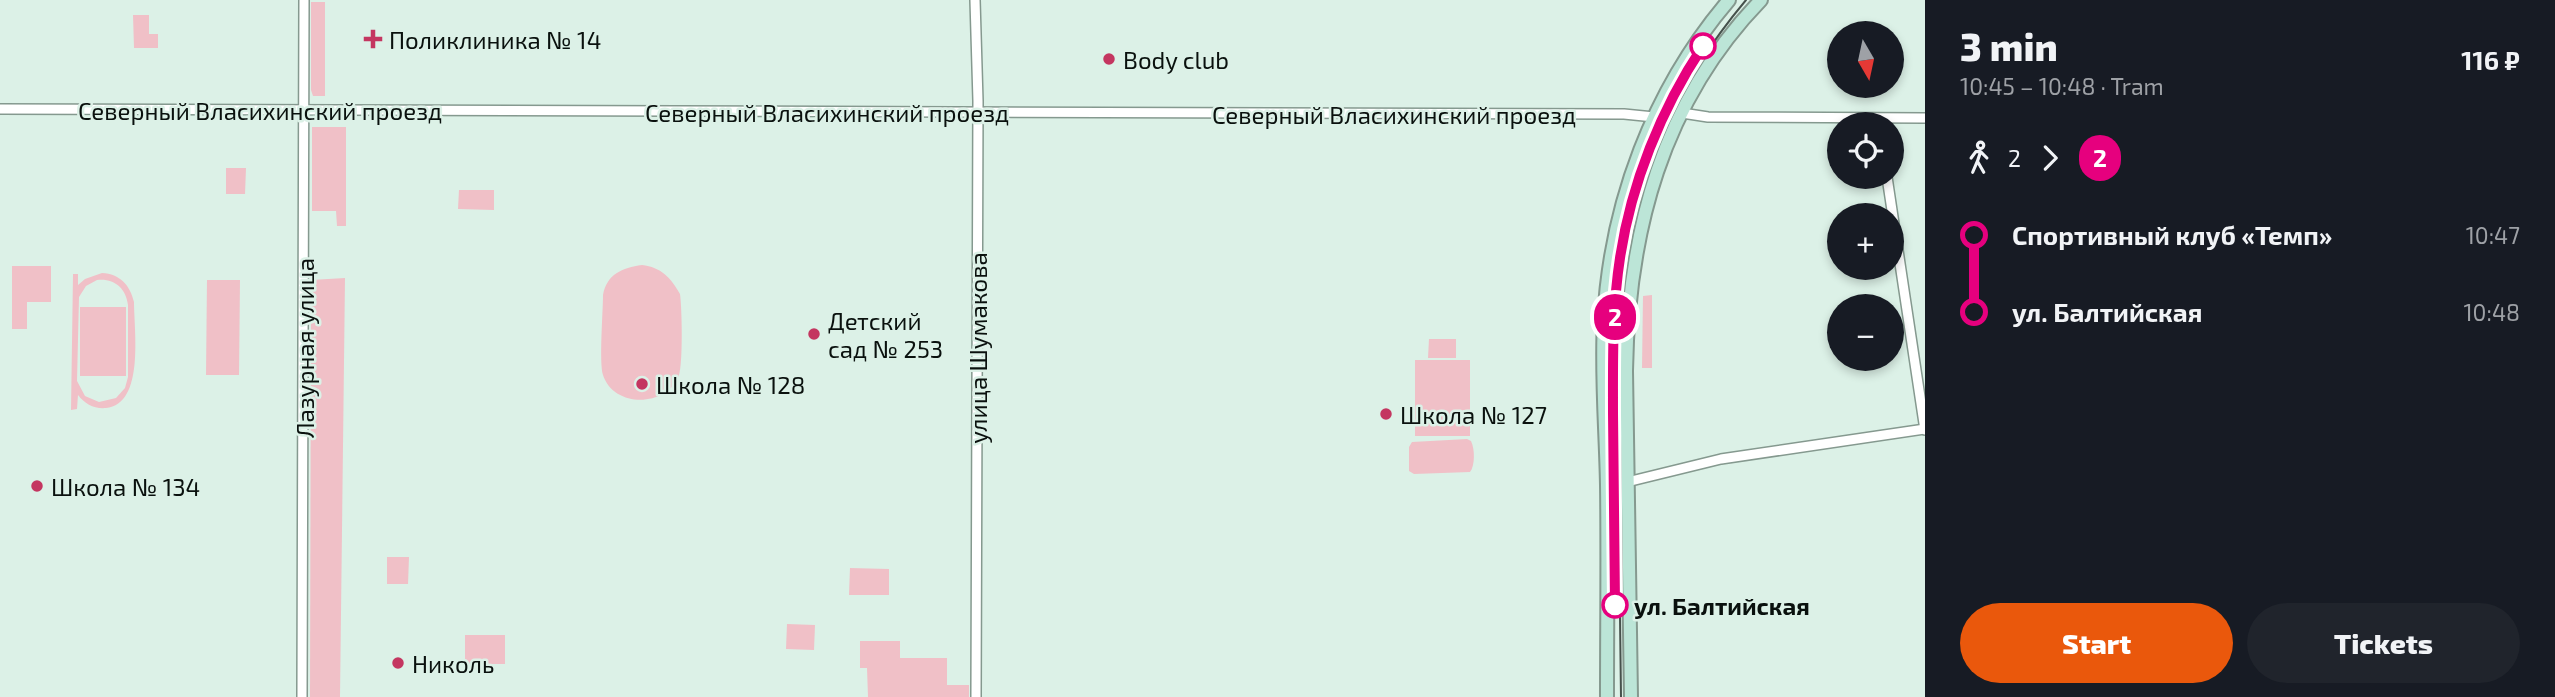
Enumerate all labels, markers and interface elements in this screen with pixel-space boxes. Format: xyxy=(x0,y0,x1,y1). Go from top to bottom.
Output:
north arrow xyxy=(1827,21,1904,98)
map controls xyxy=(1827,21,1904,371)
text: 3 min xyxy=(1960,23,2058,69)
place label: Поликлиника № 14 xyxy=(389,25,601,54)
marker: Поликлиника № 14 xyxy=(363,29,383,49)
unlabelled marker xyxy=(1690,33,1716,59)
text: 116 ₽ xyxy=(2461,44,2520,75)
place label: Body club xyxy=(1123,45,1229,74)
marker: Body club xyxy=(1101,51,1117,67)
text: 10:45 – 10:48 · Tram xyxy=(1960,72,2164,100)
street label: Северный Власихинский проезд xyxy=(78,96,442,125)
street label: Северный Власихинский проезд xyxy=(645,98,1009,127)
street label: Северный Власихинский проезд xyxy=(1212,100,1576,129)
button: locate xyxy=(1827,112,1904,189)
icon: walk xyxy=(1960,139,1998,177)
icon: forward xyxy=(2031,139,2069,177)
text: 2 xyxy=(2093,143,2107,172)
text: 2 xyxy=(2008,144,2021,172)
button: + xyxy=(1827,203,1904,280)
text: Спортивный клуб «Темп» xyxy=(2012,219,2332,250)
text: 10:47 xyxy=(2466,221,2520,249)
street label: улица Шумакова xyxy=(963,252,993,444)
street label: Лазурная улица xyxy=(290,258,320,438)
line badge: 2 xyxy=(1592,294,1638,340)
button: − xyxy=(1827,294,1904,371)
text: ул. Балтийская xyxy=(2012,296,2202,327)
text: 10:48 xyxy=(2463,298,2520,326)
text: 2 xyxy=(1608,302,1622,331)
place label: Детский сад № 253 xyxy=(828,306,943,363)
marker: Детский сад № 253 xyxy=(806,326,822,342)
place label: Школа № 128 xyxy=(656,370,805,399)
marker: Школа № 128 xyxy=(634,376,650,392)
place label: Школа № 127 xyxy=(1400,400,1547,429)
marker: Школа № 127 xyxy=(1378,406,1394,422)
place label: Школа № 134 xyxy=(51,472,200,501)
marker: Школа № 134 xyxy=(29,478,45,494)
place label: ул. Балтийская xyxy=(1634,591,1810,620)
marker: ул. Балтийская xyxy=(1602,592,1628,618)
button: Start xyxy=(1960,603,2233,683)
button: Tickets xyxy=(2247,603,2520,683)
place label: Николь xyxy=(412,649,494,678)
marker: Николь xyxy=(390,655,406,671)

